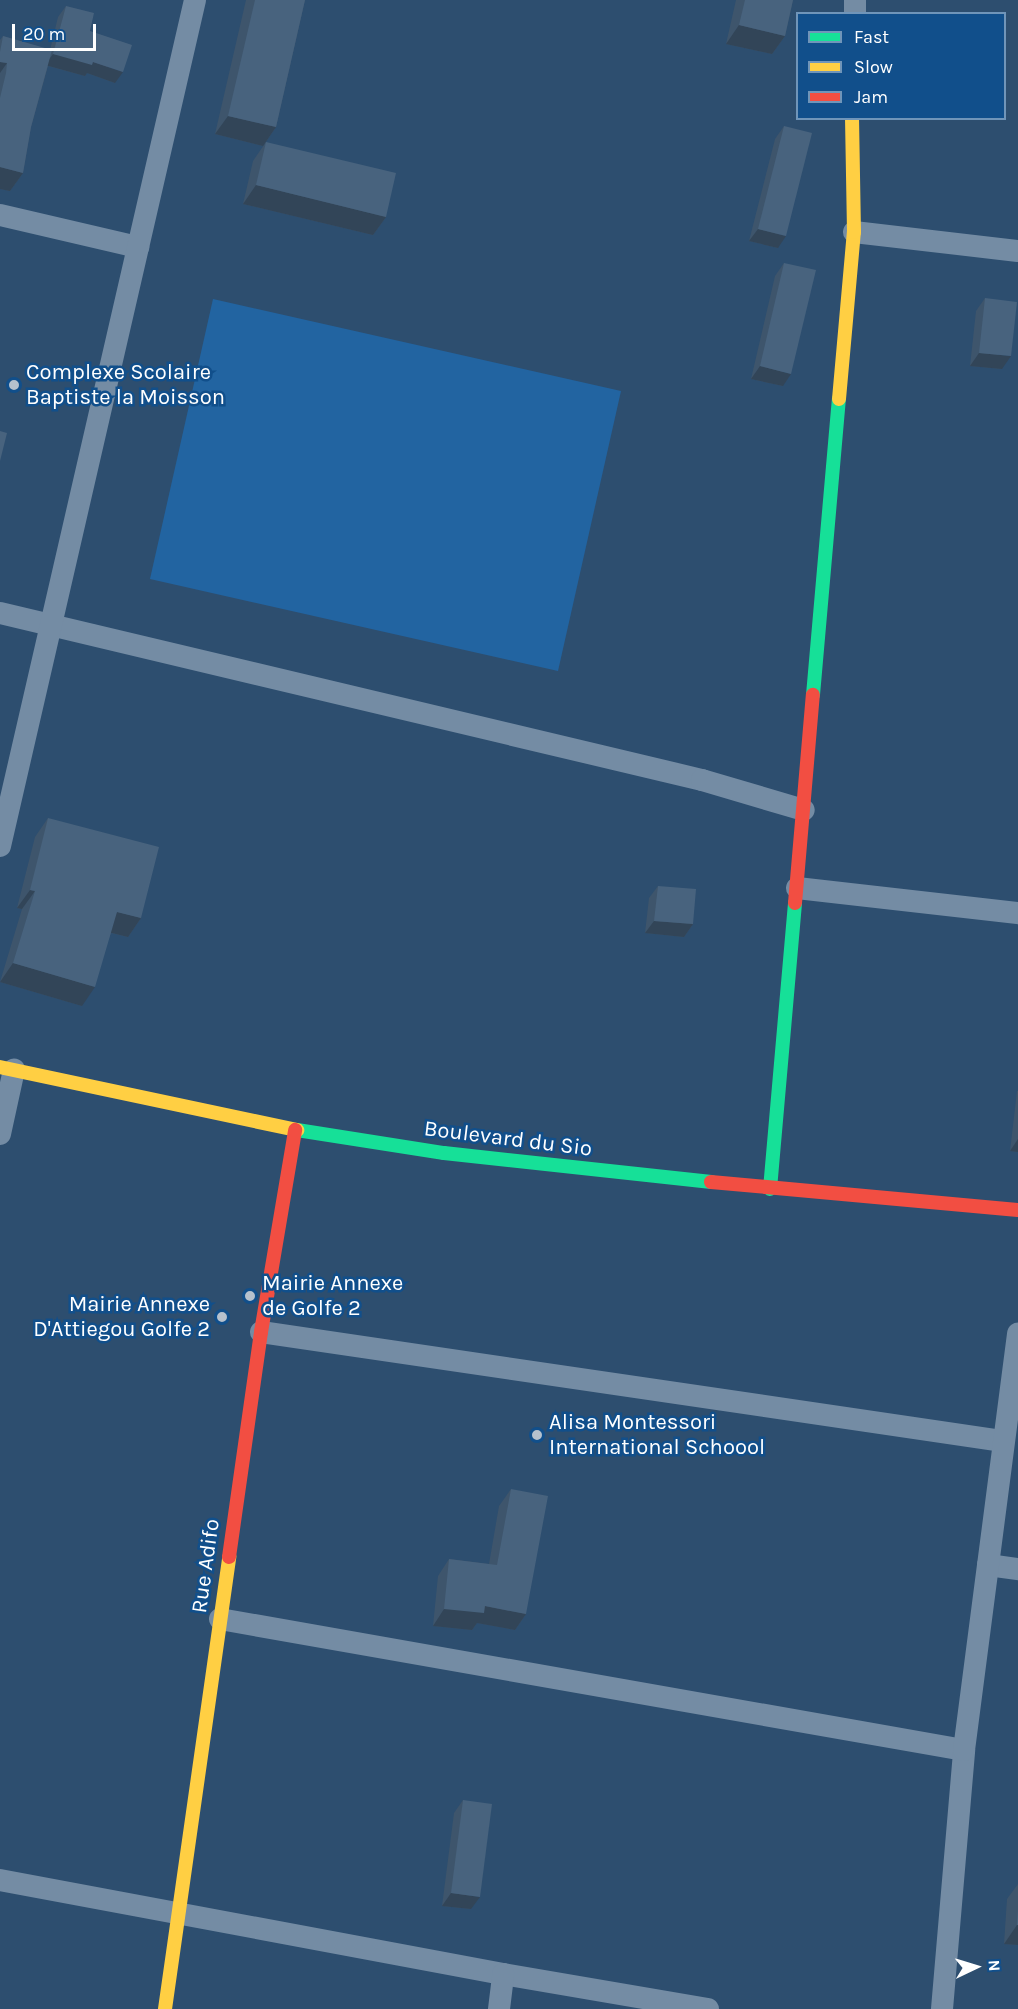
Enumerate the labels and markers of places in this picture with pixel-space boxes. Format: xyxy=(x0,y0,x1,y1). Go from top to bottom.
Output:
place label: Complexe Scolaire Baptiste la Moisson xyxy=(26,359,225,410)
marker: Complexe Scolaire Baptiste la Moisson xyxy=(7,378,21,392)
place label: Mairie Annexe de Golfe 2 xyxy=(262,1270,403,1322)
marker: Mairie Annexe de Golfe 2 xyxy=(243,1289,257,1303)
place label: Mairie Annexe D'Attiegou Golfe 2 xyxy=(33,1291,210,1342)
marker: Mairie Annexe D'Attiegou Golfe 2 xyxy=(215,1310,229,1324)
place label: Alisa Montessori International Schoool xyxy=(549,1409,765,1460)
marker: Alisa Montessori International Schoool xyxy=(530,1428,544,1442)

